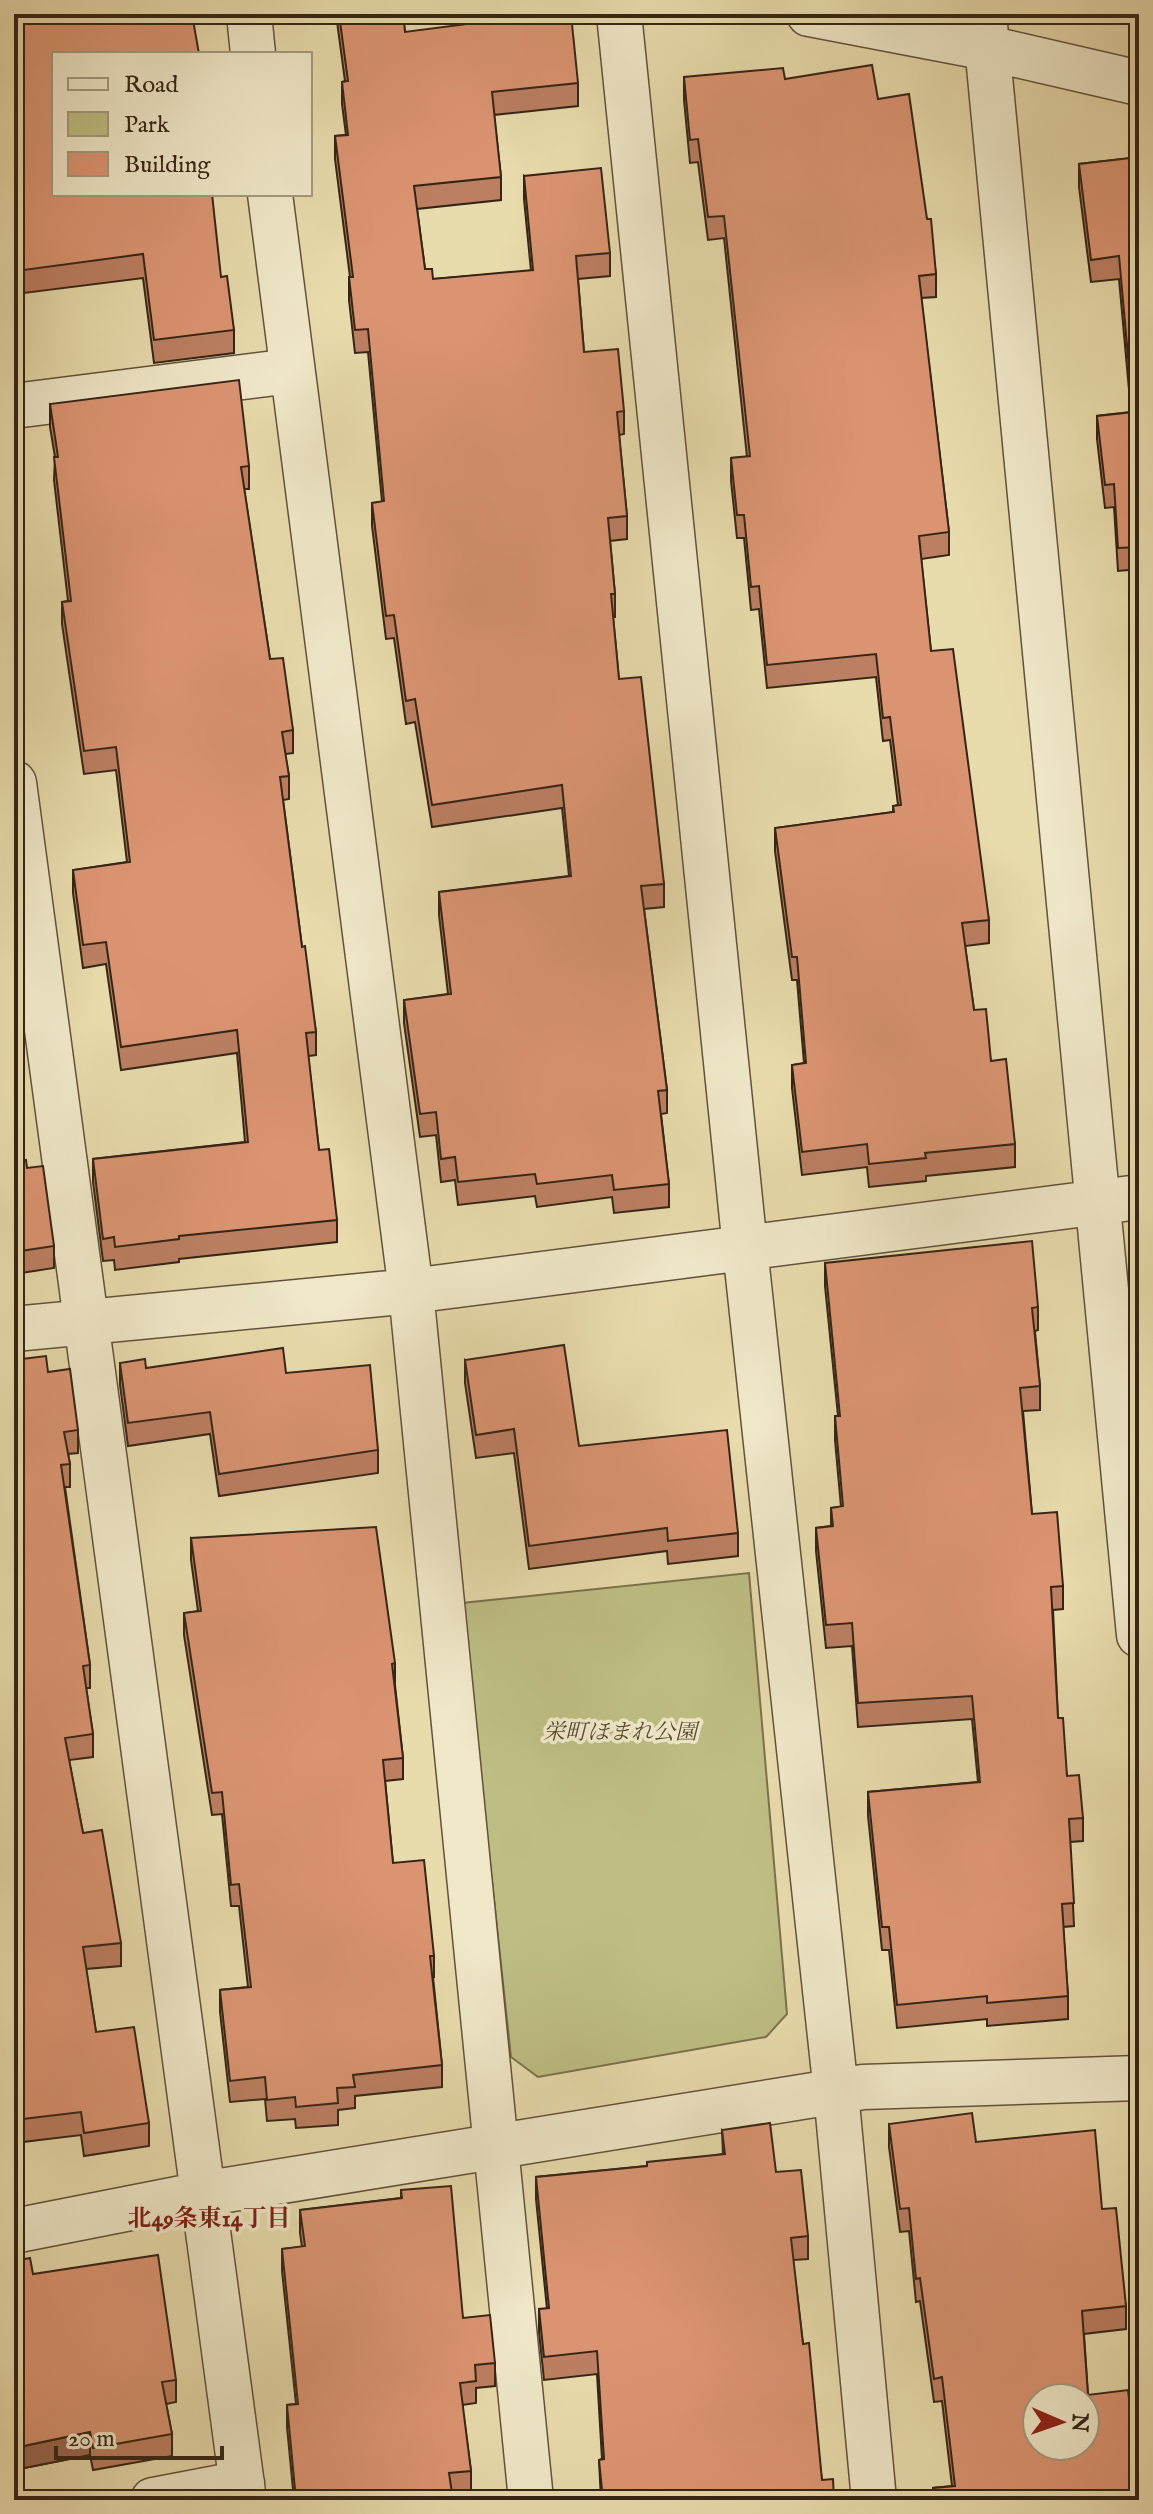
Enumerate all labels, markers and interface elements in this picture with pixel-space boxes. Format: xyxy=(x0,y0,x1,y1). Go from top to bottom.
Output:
legend xyxy=(52,52,312,196)
text: Road xyxy=(124,70,178,101)
text: Park xyxy=(124,110,170,141)
text: Building xyxy=(124,150,211,181)
park label: 栄町ほまれ公園 xyxy=(543,1719,700,1747)
district label: 北49条東14丁目 xyxy=(128,2204,290,2235)
north arrow xyxy=(1021,2382,1101,2462)
scale bar xyxy=(56,2410,222,2460)
text: N xyxy=(1065,2412,1093,2433)
text: 20 m xyxy=(68,2424,115,2455)

